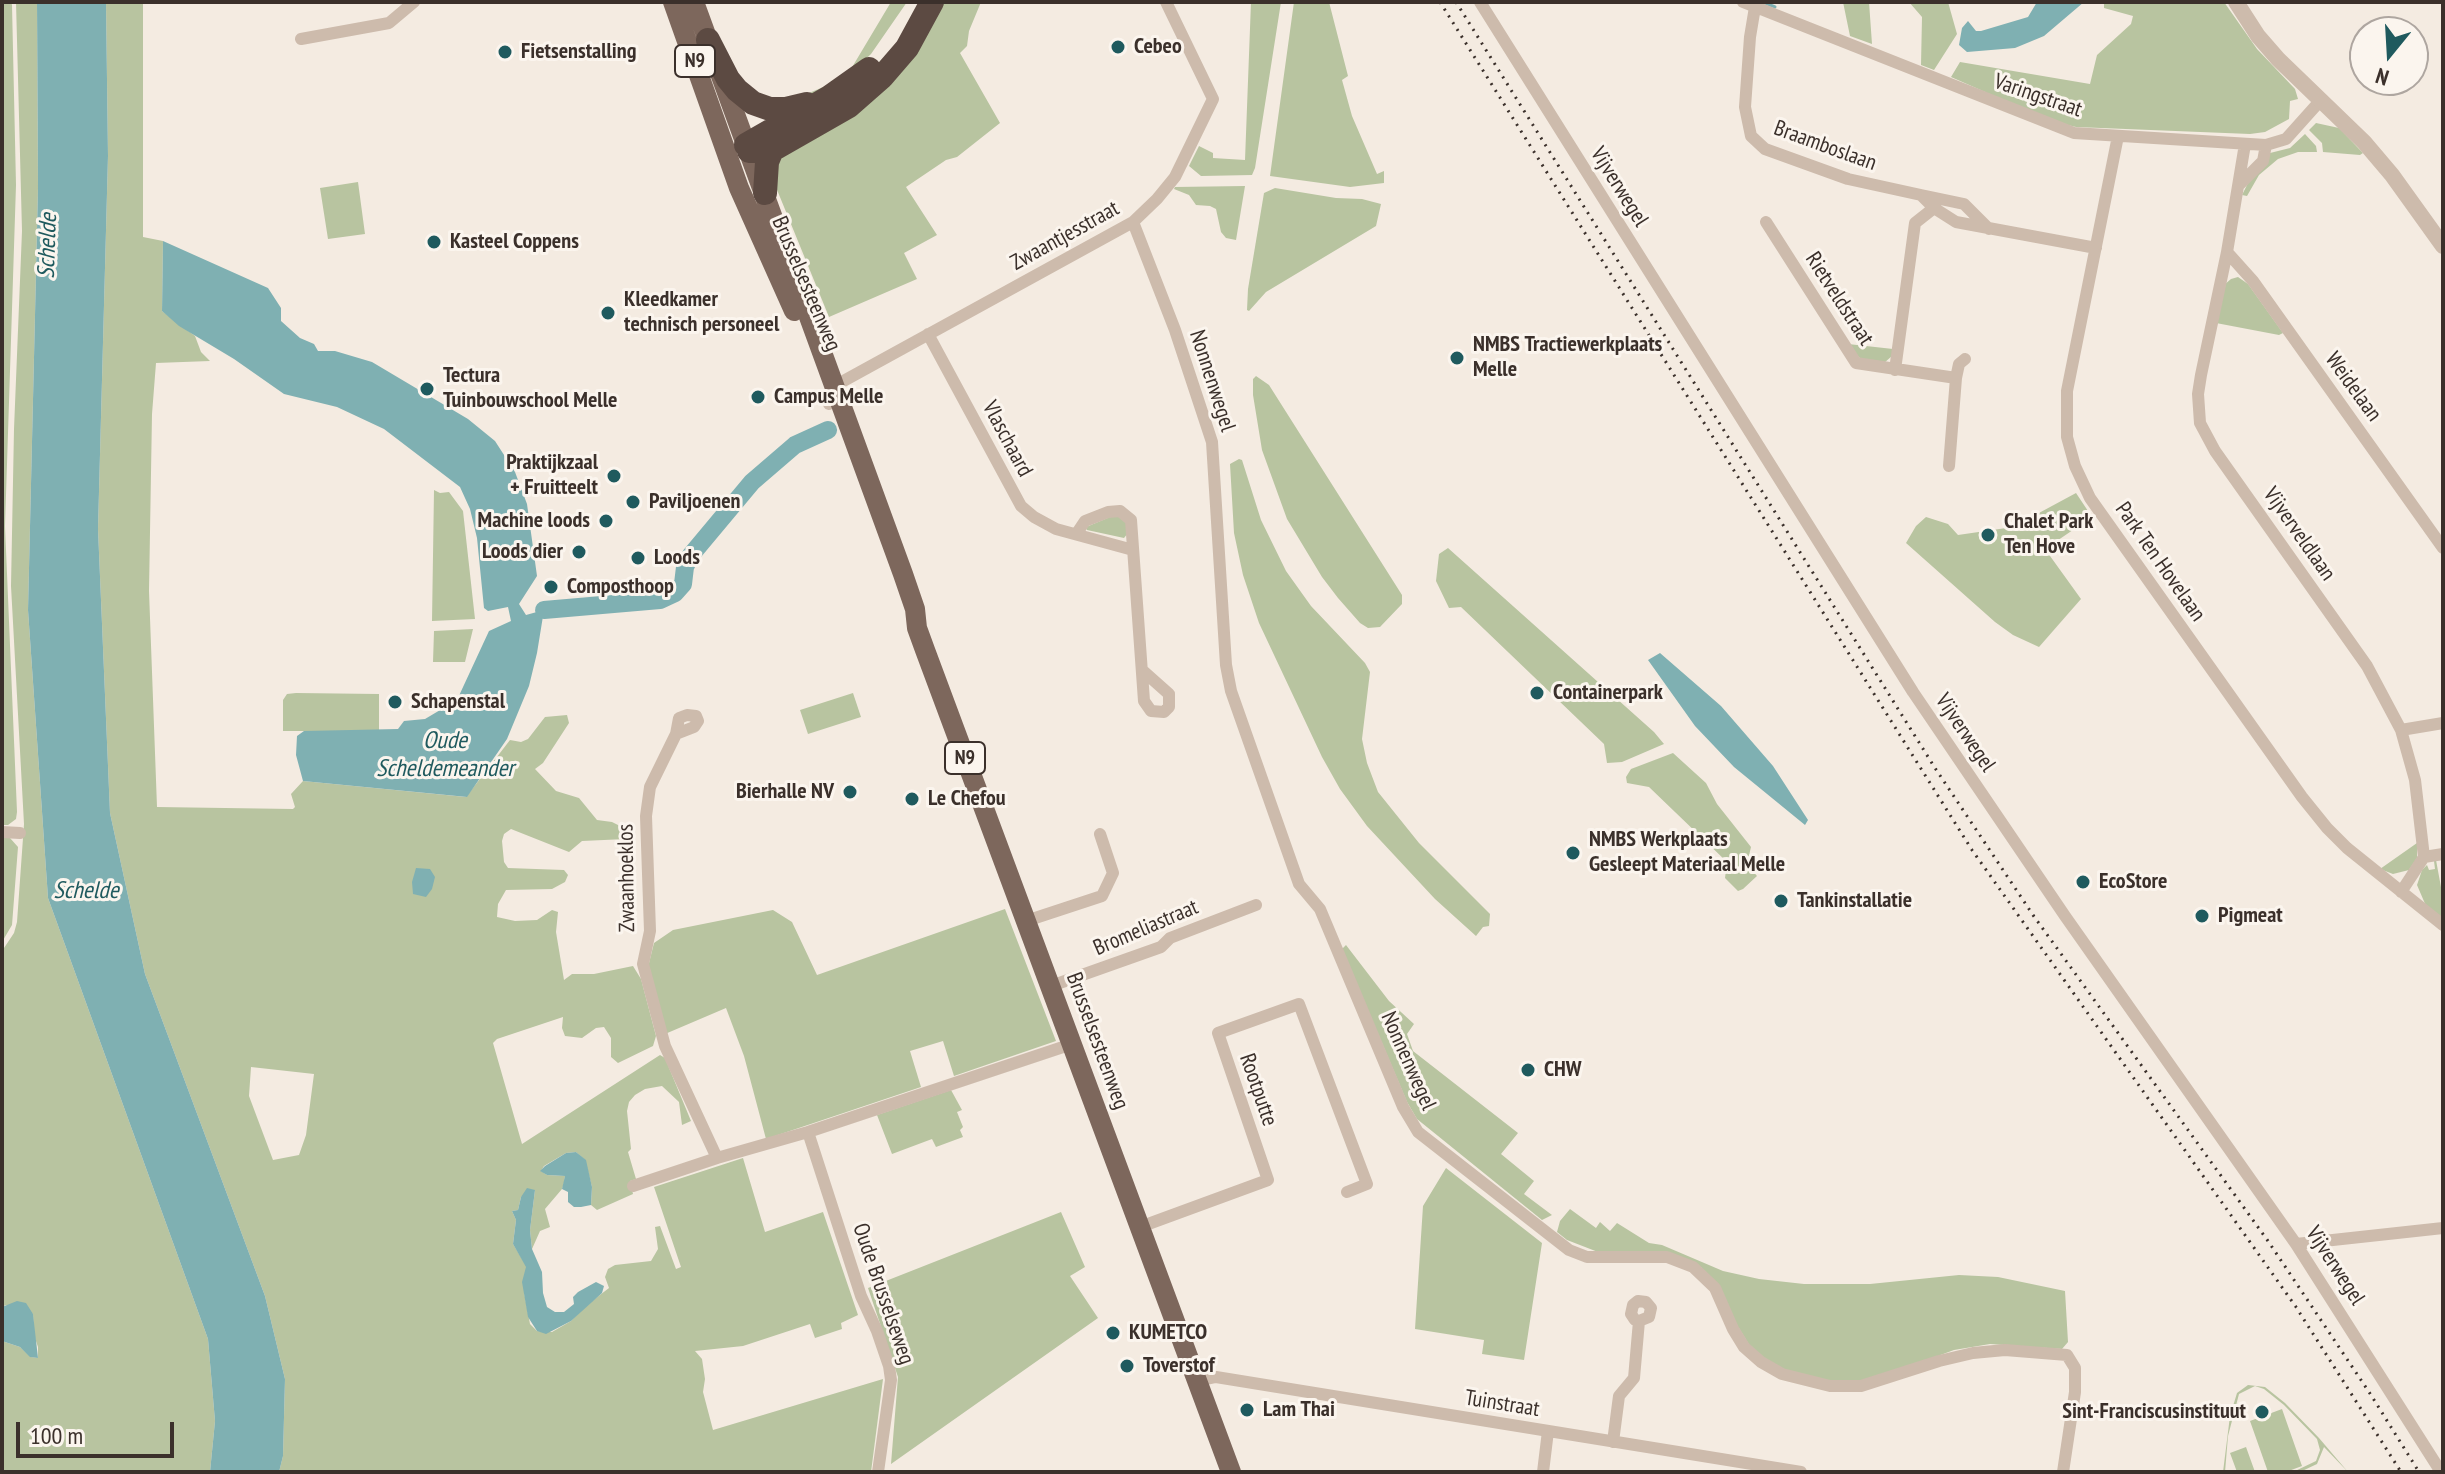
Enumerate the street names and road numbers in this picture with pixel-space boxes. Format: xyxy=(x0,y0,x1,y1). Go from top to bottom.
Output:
road number: N9 xyxy=(675,45,715,77)
street label: Varingstraat xyxy=(1991,69,2085,123)
street label: Braamboslaan xyxy=(1770,115,1880,177)
street label: Vijverwegel xyxy=(1584,142,1654,232)
street label: Zwaantjesstraat xyxy=(1006,195,1124,277)
street label: Brusselsesteenweg xyxy=(766,213,846,355)
street label: Rietveldstraat xyxy=(1799,247,1879,351)
street label: Nonnenwegel xyxy=(1183,327,1241,435)
street label: Weidelaan xyxy=(2319,347,2387,427)
street label: Vlaschaard xyxy=(976,397,1038,481)
street label: Vijverveldlaan xyxy=(2257,482,2341,586)
street label: Park Ten Hovelaan xyxy=(2109,497,2211,627)
street label: Vijverwegel xyxy=(1929,689,2001,777)
road number: N9 xyxy=(945,742,985,774)
street label: Zwaanhoeklos xyxy=(613,824,641,932)
street label: Bromeliastraat xyxy=(1090,894,1202,962)
street label: Brusselsesteenweg xyxy=(1060,969,1134,1113)
street label: Nonnenwegel xyxy=(1375,1008,1441,1114)
street label: Rootputte xyxy=(1233,1050,1283,1130)
street label: Oude Brusselseweg xyxy=(847,1220,919,1368)
street label: Vijverwegel xyxy=(2300,1222,2370,1310)
street label: Tuinstraat xyxy=(1463,1385,1541,1423)

